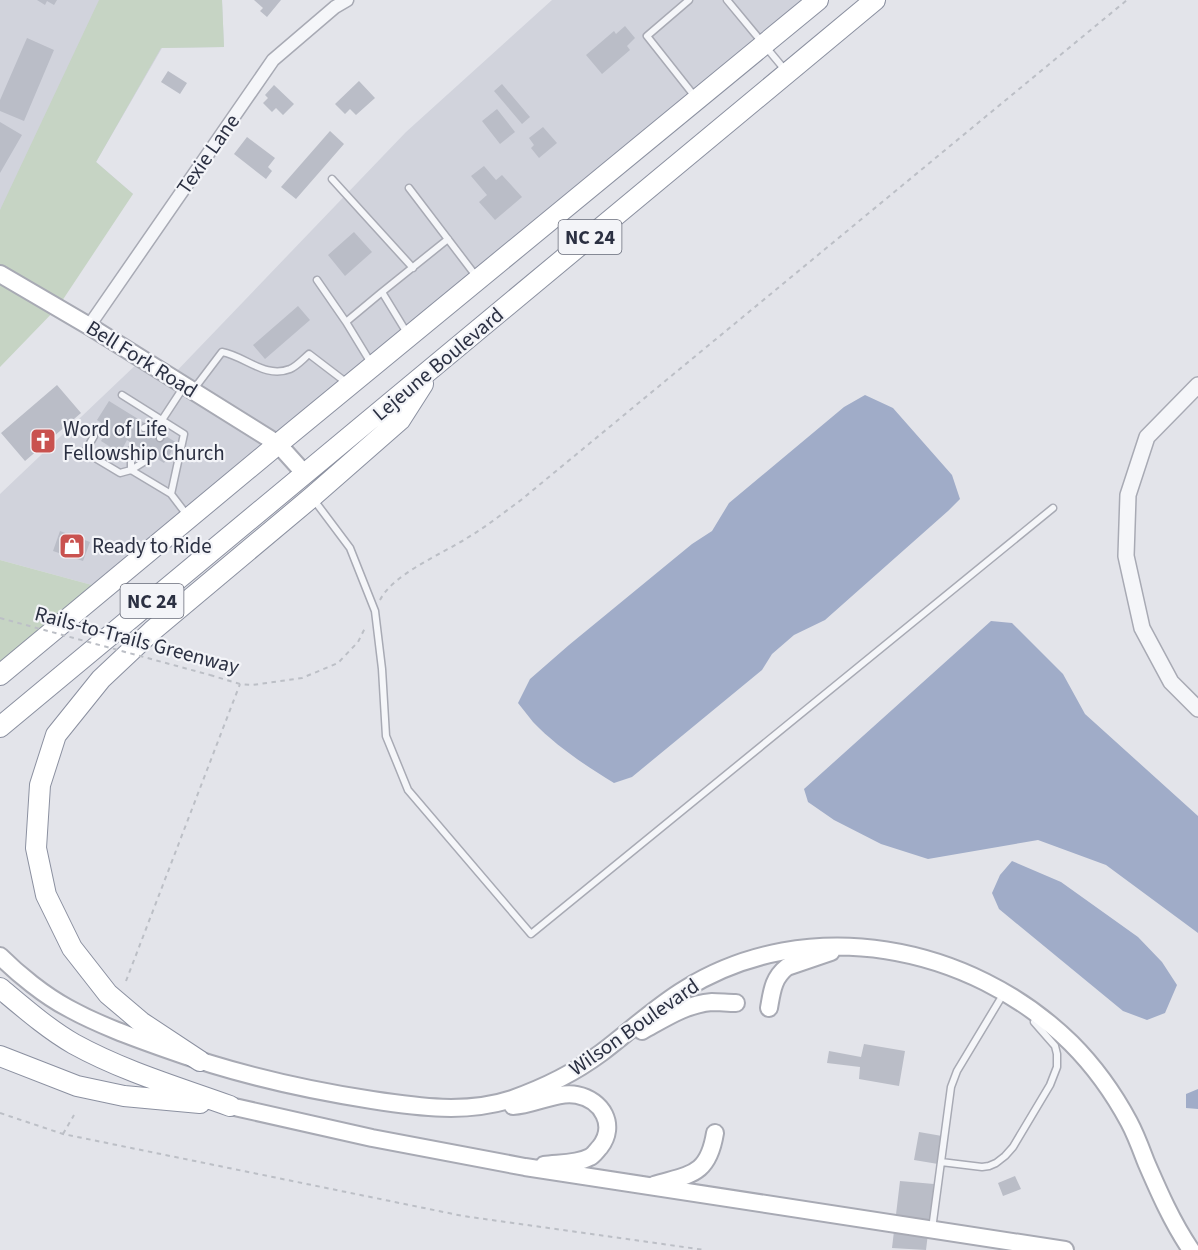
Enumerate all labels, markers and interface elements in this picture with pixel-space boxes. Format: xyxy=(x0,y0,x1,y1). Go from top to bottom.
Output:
street label: Texie Lane xyxy=(169,108,247,200)
road number: NC 24 xyxy=(558,220,622,254)
street label: Lejeune Boulevard xyxy=(366,300,510,428)
street label: Bell Fork Road xyxy=(81,313,203,405)
place label: Word of Life Fellowship Church xyxy=(63,414,225,468)
church icon: Word of Life Fellowship Church xyxy=(28,426,58,456)
shop icon: Ready to Ride xyxy=(57,531,87,561)
place label: Ready to Ride xyxy=(92,531,212,561)
road number: NC 24 xyxy=(120,584,184,618)
street label: Rails-to-Trails Greenway xyxy=(31,598,243,682)
street label: Wilson Boulevard xyxy=(563,971,705,1083)

